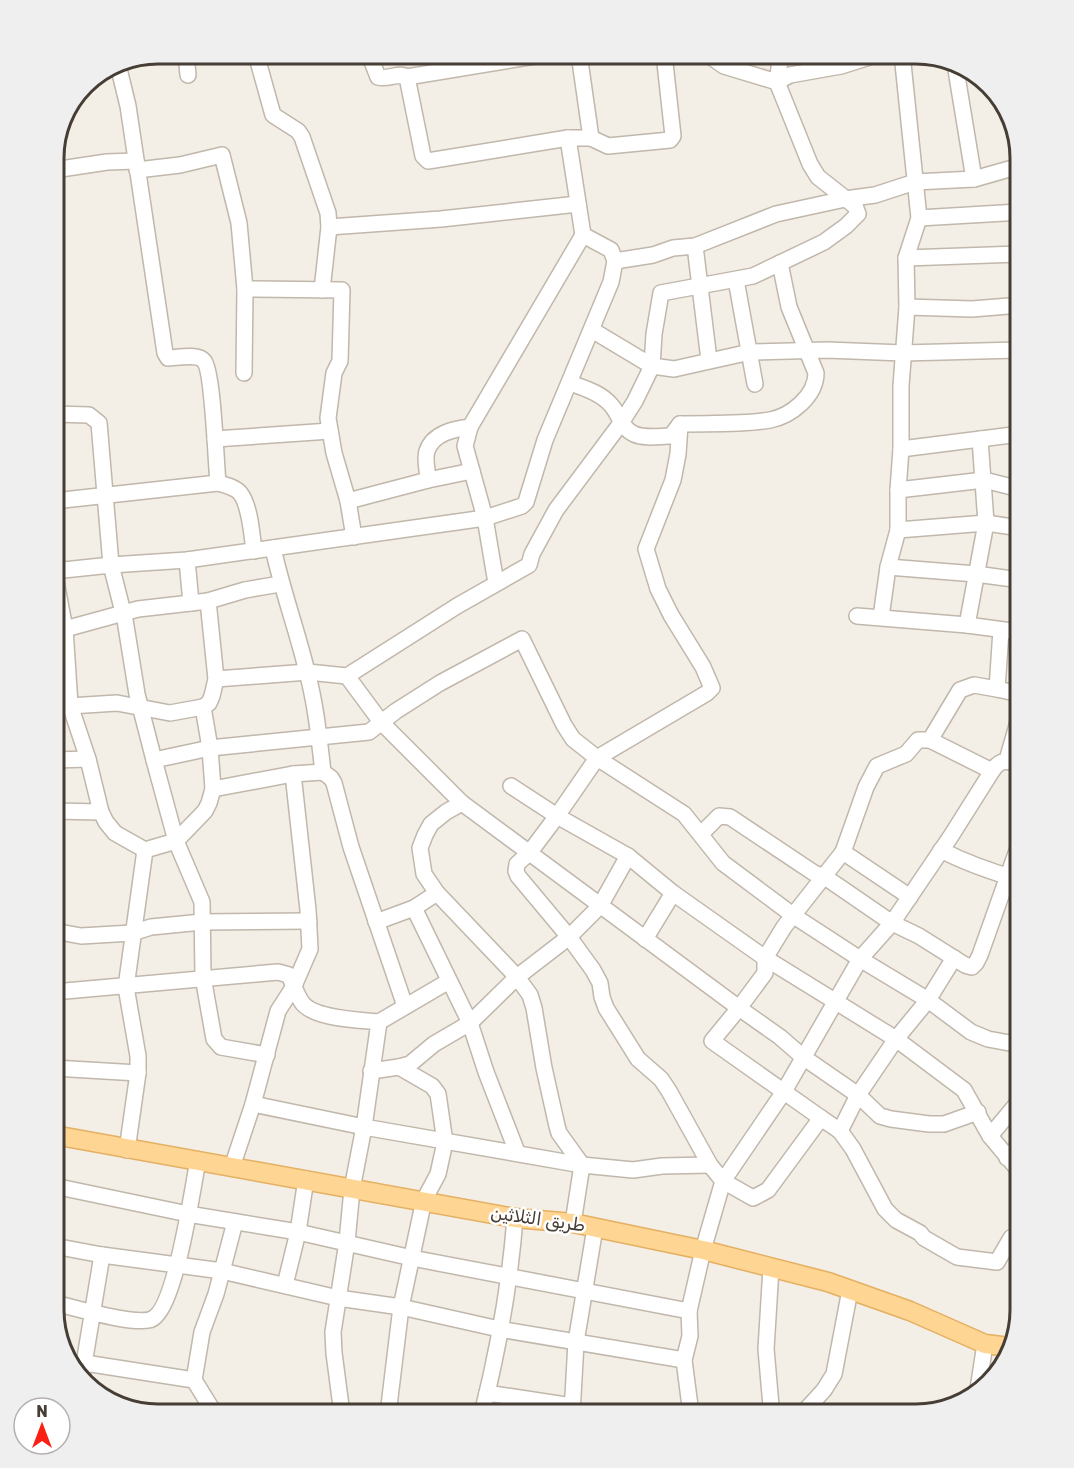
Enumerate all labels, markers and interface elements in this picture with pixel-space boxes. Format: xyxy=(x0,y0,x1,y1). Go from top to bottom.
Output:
street label: طريق الثلاثين xyxy=(489,1201,587,1237)
north arrow xyxy=(12,1396,72,1456)
text: N xyxy=(36,1402,48,1421)

